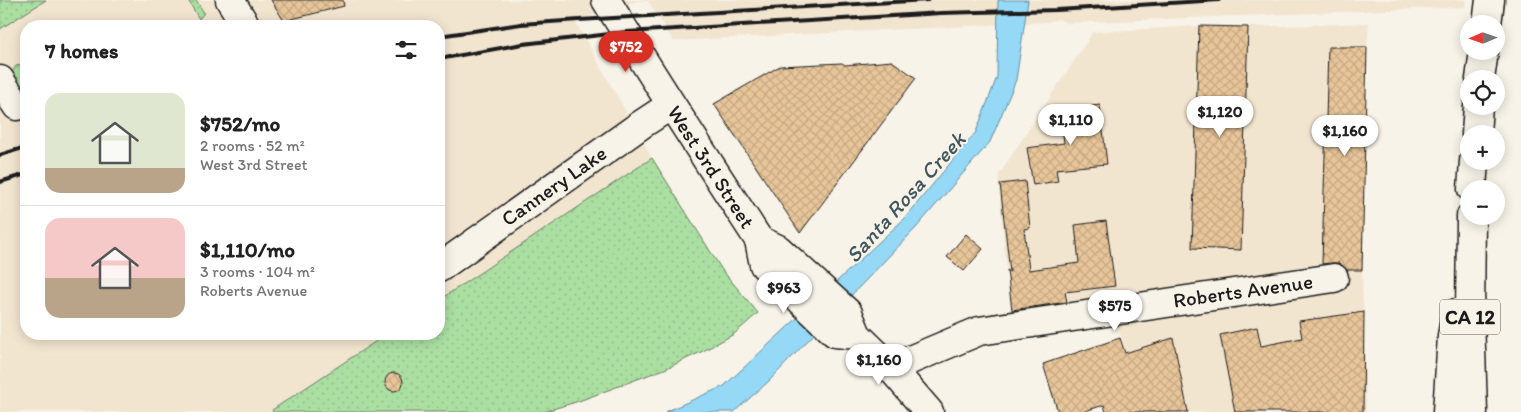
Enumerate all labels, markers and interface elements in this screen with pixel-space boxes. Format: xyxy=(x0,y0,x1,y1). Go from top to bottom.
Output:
north arrow xyxy=(1460,15,1505,60)
map controls xyxy=(1460,15,1505,225)
pin: $752 xyxy=(596,30,656,73)
icon: filters xyxy=(392,36,420,64)
text: $752 xyxy=(610,37,642,56)
text: 7 homes xyxy=(45,38,119,63)
button: locate xyxy=(1460,70,1505,115)
pin: $1,120 xyxy=(1179,96,1261,138)
street label: West 3rd Street xyxy=(662,101,760,233)
text: $1,120 xyxy=(1197,102,1243,121)
pin: $1,110 xyxy=(1030,104,1112,146)
text: $1,110 xyxy=(1049,110,1093,129)
text: $752/mo xyxy=(200,111,280,136)
icon: home xyxy=(85,113,145,173)
pin: $1,160 xyxy=(1304,114,1386,157)
text: $1,160 xyxy=(1322,121,1368,140)
water label: Santa Rosa Creek xyxy=(840,125,972,268)
button: + xyxy=(1460,125,1505,170)
text: 2 rooms · 52 m² xyxy=(200,136,305,155)
street label: Cannery Lake xyxy=(496,140,611,231)
text: West 3rd Street xyxy=(200,155,308,174)
button: − xyxy=(1460,180,1505,225)
text: $1,110/mo xyxy=(200,237,295,262)
icon: home xyxy=(85,238,145,298)
text: 3 rooms · 104 m² xyxy=(200,262,315,281)
street label: Roberts Avenue xyxy=(1171,268,1314,313)
pin: $963 xyxy=(754,272,814,314)
text: $963 xyxy=(767,278,801,297)
text: Roberts Avenue xyxy=(200,281,307,300)
pin: $575 xyxy=(1085,290,1145,332)
text: $575 xyxy=(1099,296,1131,315)
road number: CA 12 xyxy=(1440,300,1500,334)
pin: $1,160 xyxy=(838,344,920,386)
text: $1,160 xyxy=(856,350,902,369)

